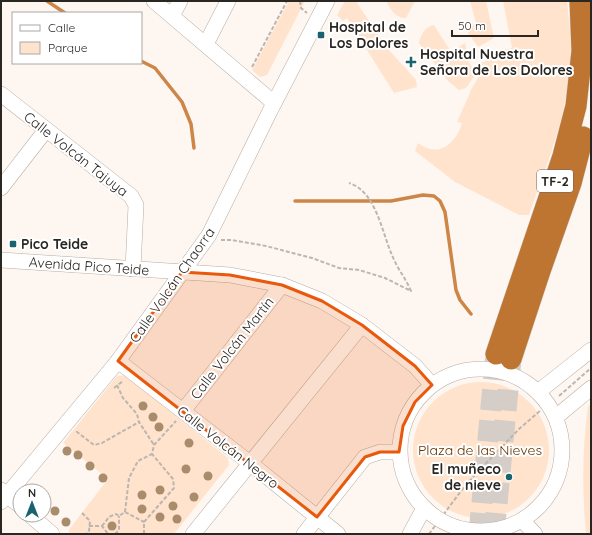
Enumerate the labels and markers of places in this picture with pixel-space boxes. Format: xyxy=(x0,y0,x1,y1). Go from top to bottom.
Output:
place label: Hospital de Los Dolores xyxy=(329,18,409,52)
marker: Hospital de Los Dolores xyxy=(316,30,326,40)
place label: Hospital Nuestra Señora de Los Dolores xyxy=(420,45,573,79)
marker: Hospital Nuestra Señora de Los Dolores xyxy=(405,56,417,68)
place label: Pico Teide xyxy=(21,235,88,253)
marker: Pico Teide xyxy=(8,239,18,249)
place label: El muñeco de nieve xyxy=(432,460,501,494)
marker: El muñeco de nieve xyxy=(504,472,514,482)

